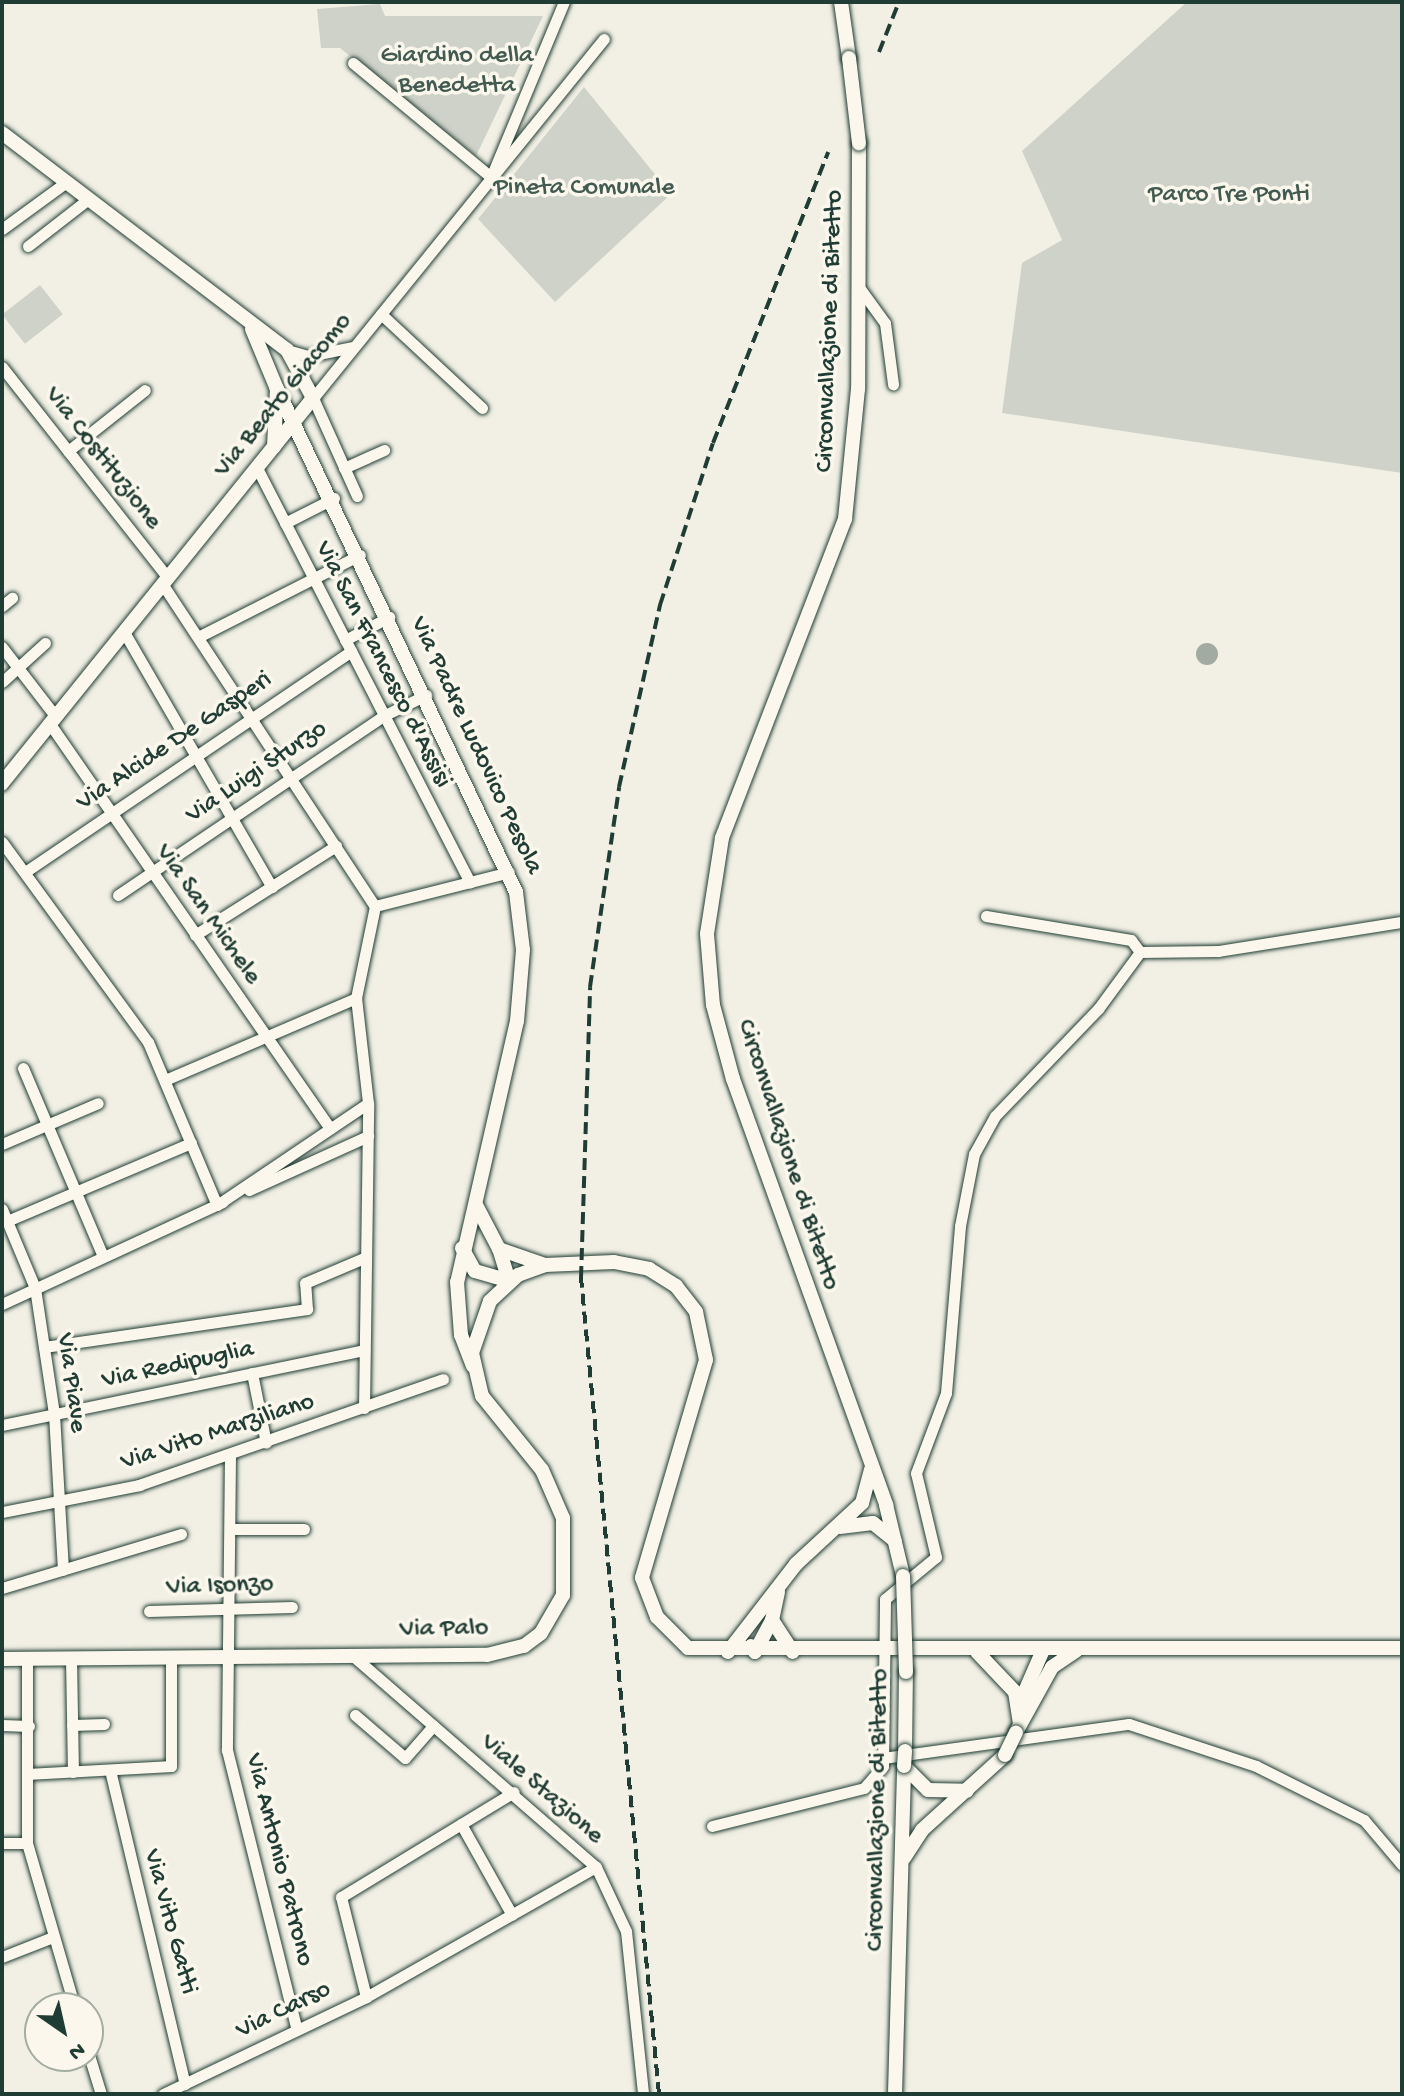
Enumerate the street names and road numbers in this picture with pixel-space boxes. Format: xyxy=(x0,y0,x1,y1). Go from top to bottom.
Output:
street label: Circonvallazione di Bitetto xyxy=(810,189,852,473)
street label: Via Beato Giacomo xyxy=(208,307,360,485)
street label: Via Costituzione xyxy=(36,381,168,537)
street label: Via San Francesco d'Assisi xyxy=(306,537,458,793)
street label: Via Padre Ludovico Pesola xyxy=(402,612,548,880)
street label: Via Alcide De Gasperi xyxy=(71,665,279,819)
street label: Via Luigi Sturzo xyxy=(180,714,334,832)
street label: Via San Michele xyxy=(147,839,267,991)
street label: Circonvallazione di Bitetto xyxy=(728,1016,846,1294)
street label: Via Piave xyxy=(48,1331,92,1435)
street label: Via Redipuglia xyxy=(99,1335,257,1397)
street label: Via Vito Marziliano xyxy=(117,1387,319,1479)
street label: Via Isonzo xyxy=(166,1570,274,1604)
street label: Via Palo xyxy=(399,1614,489,1646)
street label: Circonvallazione di Bitetto xyxy=(861,1668,897,1952)
street label: Viale Stazione xyxy=(473,1728,609,1852)
street label: Via Antonio Patrono xyxy=(236,1750,320,1970)
street label: Via Vito Gatti xyxy=(135,1846,203,1998)
street label: Via Carso xyxy=(232,1975,336,2047)

